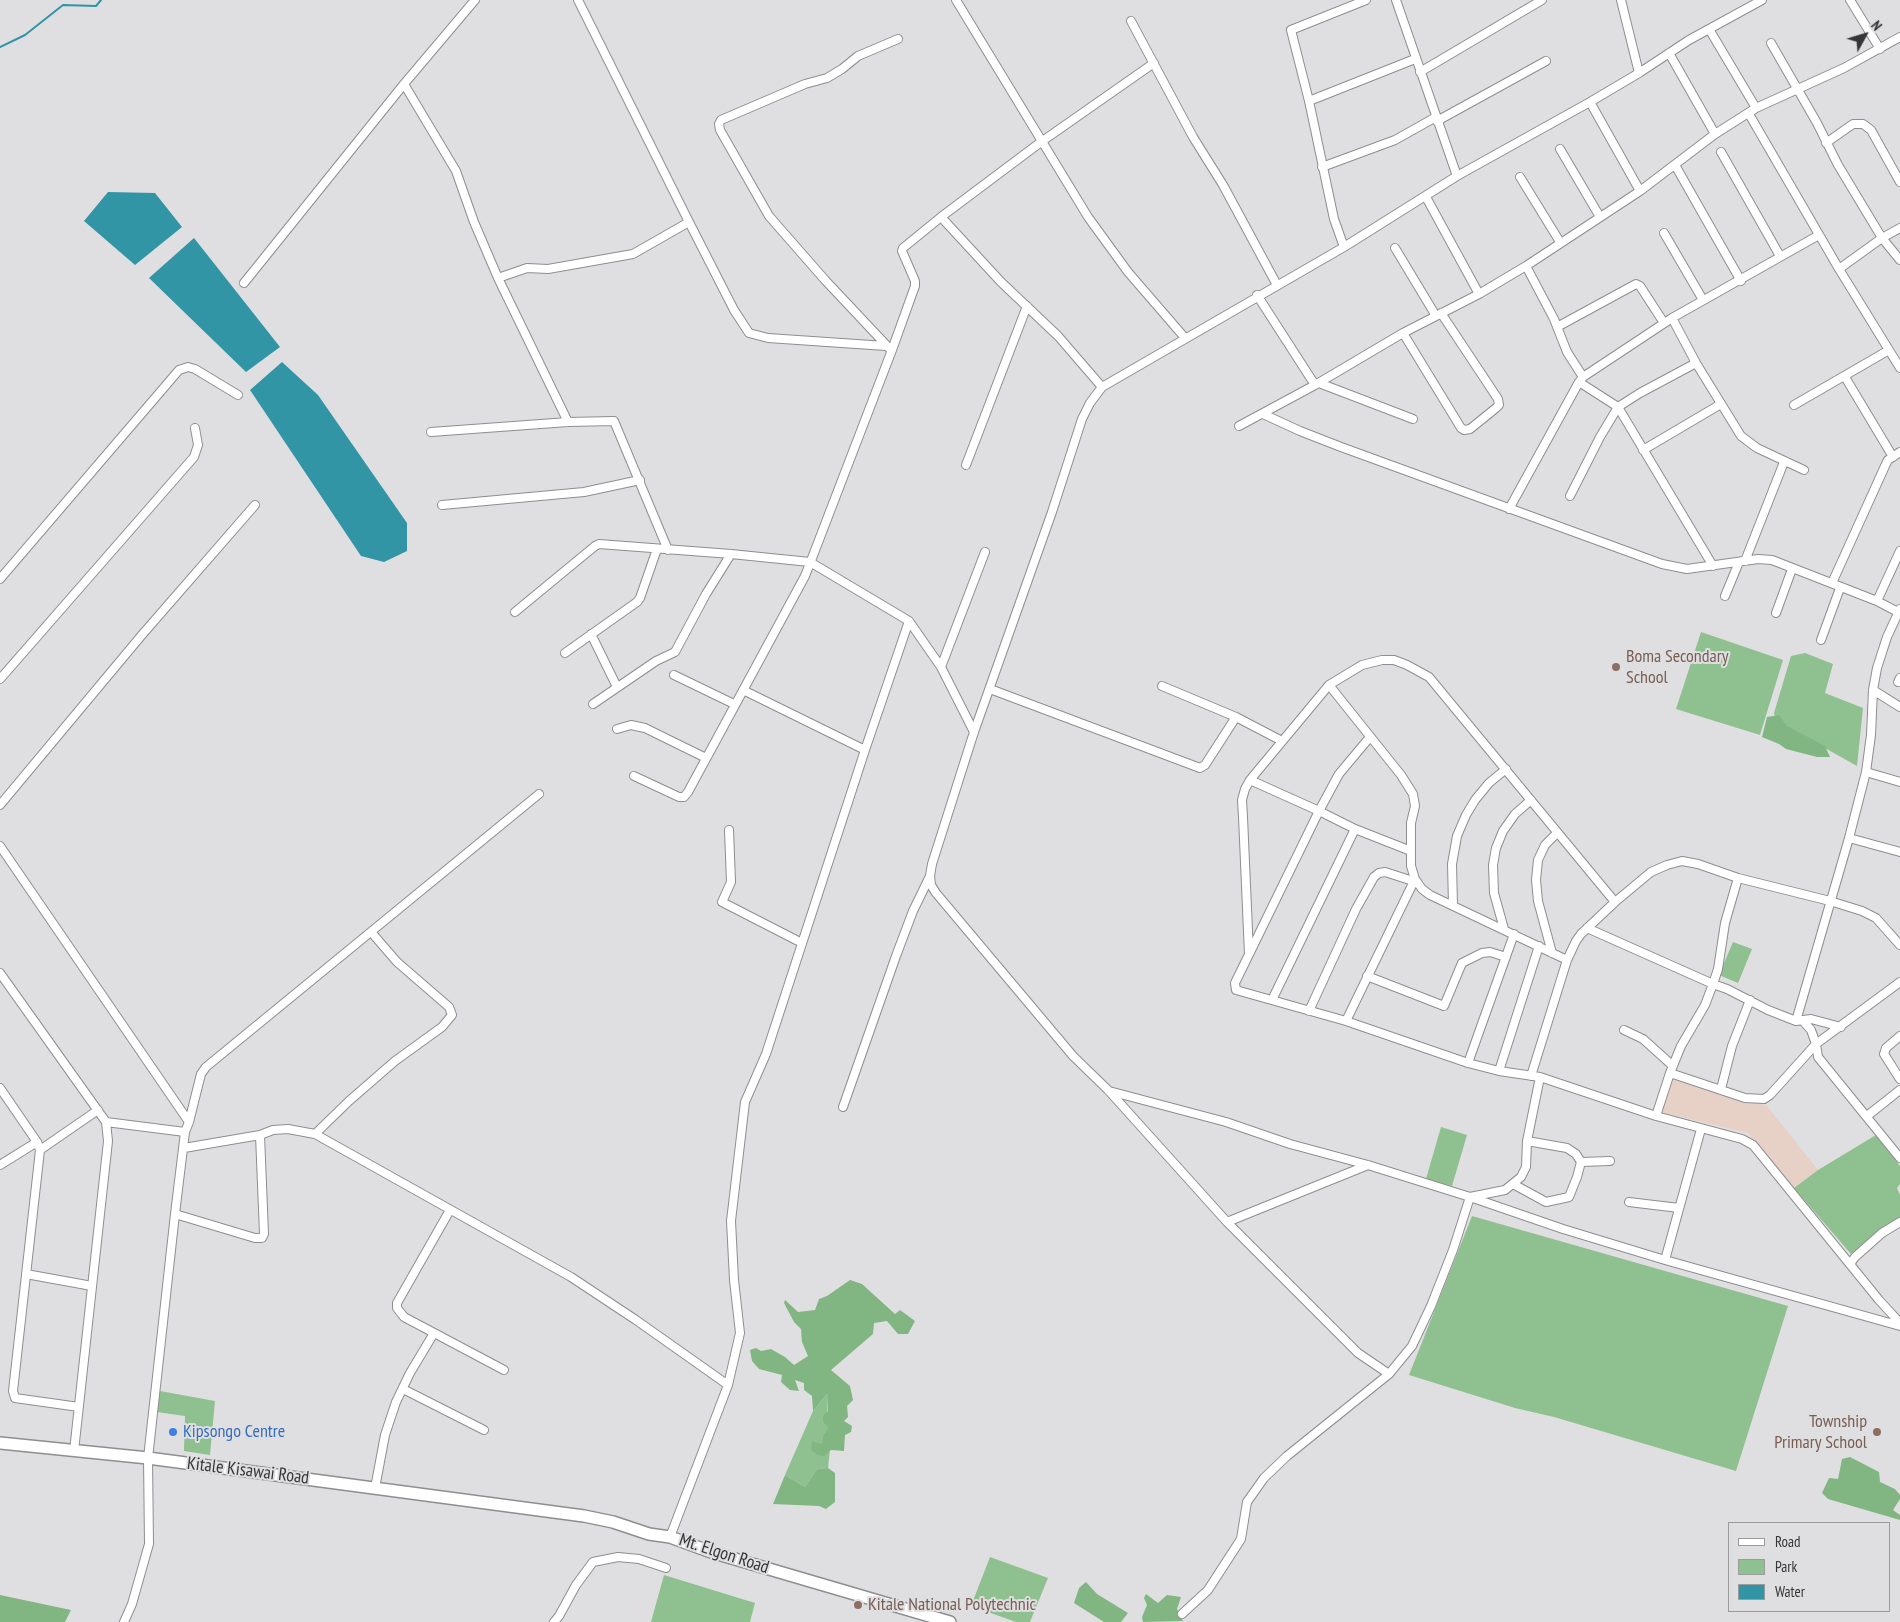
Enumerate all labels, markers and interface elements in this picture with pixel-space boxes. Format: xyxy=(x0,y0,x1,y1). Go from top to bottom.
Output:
north arrow xyxy=(1840,10,1890,60)
text: N xyxy=(1867,17,1886,34)
place label: Boma Secondary School xyxy=(1626,646,1728,689)
marker: Boma Secondary School xyxy=(1610,661,1622,673)
place label: Township Primary School xyxy=(1774,1411,1867,1454)
place label: Kipsongo Centre xyxy=(183,1421,285,1443)
marker: Kipsongo Centre xyxy=(167,1426,179,1438)
marker: Township Primary School xyxy=(1871,1426,1883,1438)
street label: Kitale Kisawai Road xyxy=(186,1453,310,1489)
legend xyxy=(1728,1522,1890,1612)
street label: Mt. Elgon Road xyxy=(676,1529,772,1579)
text: Road xyxy=(1775,1532,1801,1551)
text: Park xyxy=(1775,1557,1797,1576)
text: Water xyxy=(1775,1582,1805,1601)
place label: Kitale National Polytechnic xyxy=(868,1594,1036,1616)
marker: Kitale National Polytechnic xyxy=(852,1599,864,1611)

